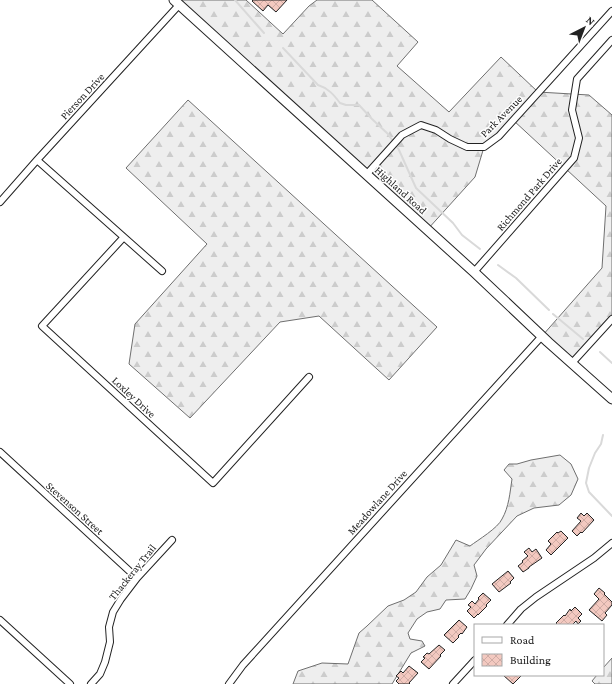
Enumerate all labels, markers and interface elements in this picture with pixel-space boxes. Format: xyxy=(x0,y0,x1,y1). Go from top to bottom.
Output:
north arrow xyxy=(564,8,604,48)
text: N xyxy=(584,14,598,28)
street label: Pierson Drive xyxy=(58,70,107,122)
street label: Park Avenue xyxy=(478,93,524,139)
street label: Richmond Park Drive xyxy=(494,155,564,233)
street label: Highland Road xyxy=(372,164,429,217)
street label: Loxley Drive xyxy=(109,374,158,421)
street label: Meadowlane Drive xyxy=(345,467,409,537)
street label: Stevenson Street xyxy=(44,479,106,537)
street label: Thackeray Trail xyxy=(106,542,159,603)
legend xyxy=(474,624,604,676)
text: Road xyxy=(510,633,535,647)
text: Building xyxy=(510,653,551,667)

